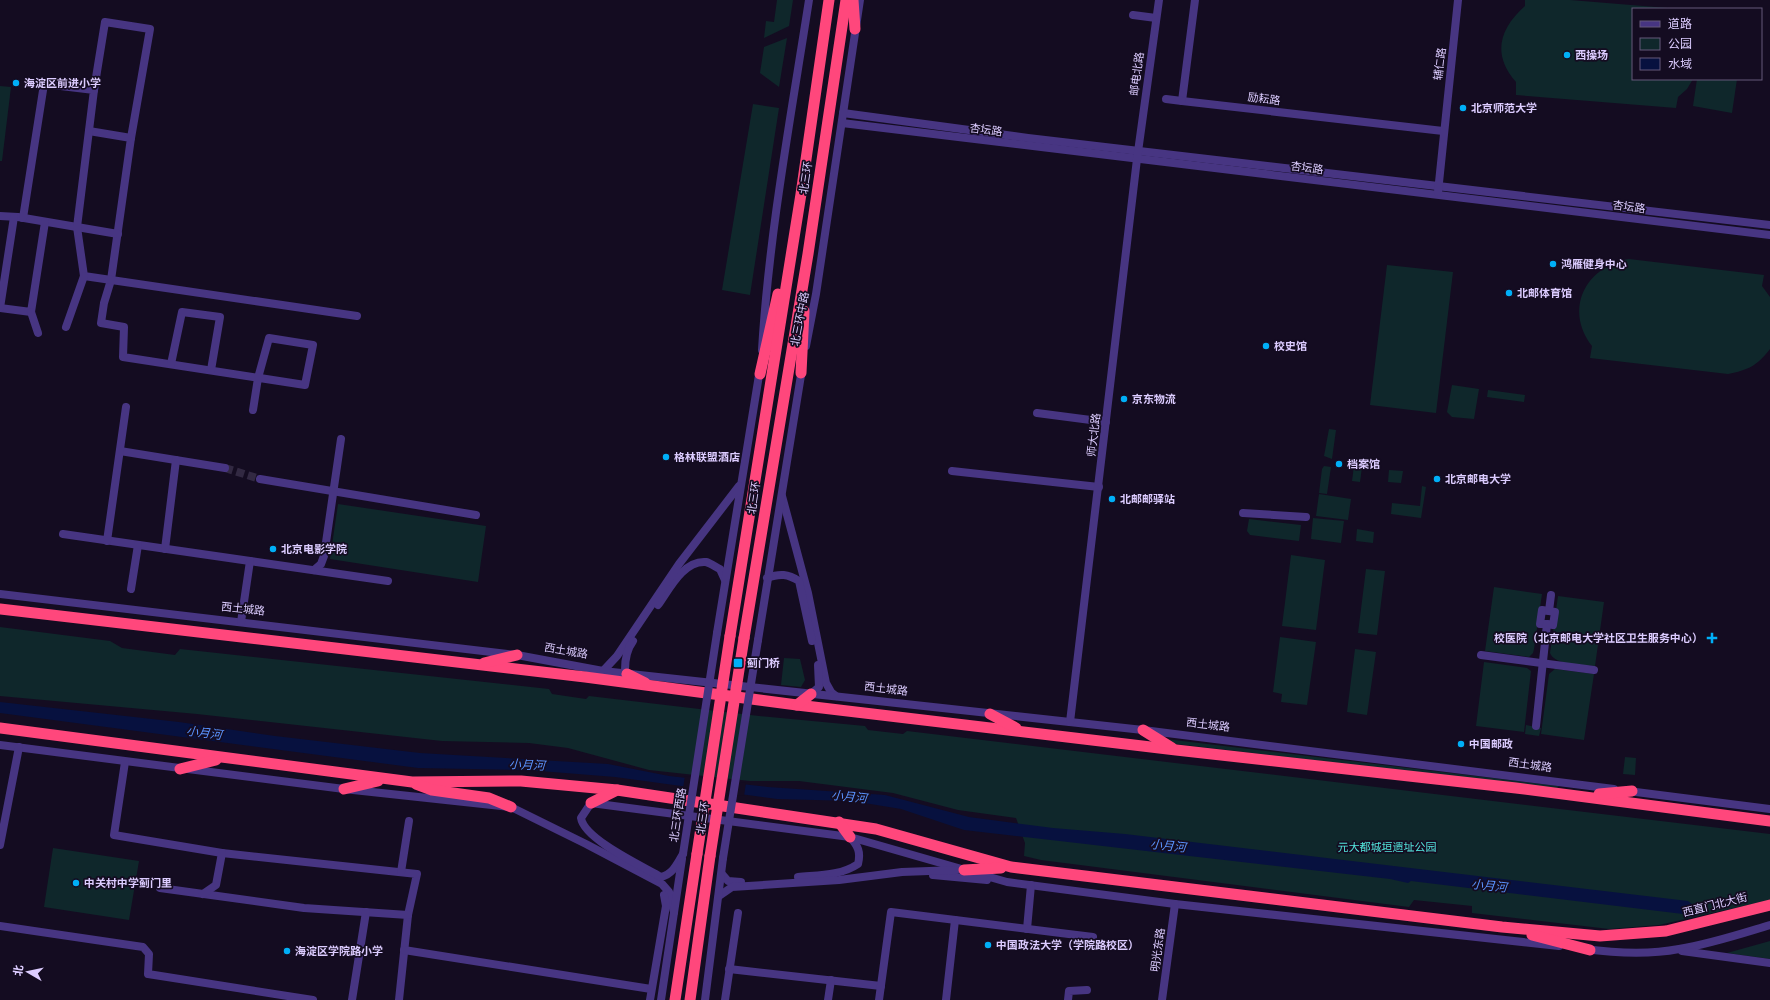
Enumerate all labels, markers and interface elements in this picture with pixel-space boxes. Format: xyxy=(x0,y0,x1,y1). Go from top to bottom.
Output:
legend xyxy=(1632,8,1762,80)
text: 道路 xyxy=(1668,17,1692,31)
text: 公园 xyxy=(1668,37,1692,51)
street label: 辅仁路 xyxy=(1432,47,1448,81)
place label: 西操场 xyxy=(1575,49,1608,62)
marker: 西操场 xyxy=(1562,50,1572,60)
street label: 邮电北路 xyxy=(1128,51,1146,97)
text: 水域 xyxy=(1668,57,1692,71)
place label: 海淀区前进小学 xyxy=(24,77,101,90)
marker: 海淀区前进小学 xyxy=(11,78,21,88)
street label: 励耘路 xyxy=(1247,91,1281,107)
place label: 北京师范大学 xyxy=(1471,102,1537,115)
marker: 北京师范大学 xyxy=(1458,103,1468,113)
street label: 杏坛路 xyxy=(969,122,1003,138)
street label: 杏坛路 xyxy=(1290,160,1324,176)
street label: 北三环 xyxy=(797,161,815,195)
street label: 杏坛路 xyxy=(1612,199,1646,215)
place label: 鸿雁健身中心 xyxy=(1561,258,1627,271)
marker: 鸿雁健身中心 xyxy=(1548,259,1558,269)
place label: 北邮体育馆 xyxy=(1517,287,1572,300)
marker: 北邮体育馆 xyxy=(1504,288,1514,298)
street label: 北三环中路 xyxy=(788,291,812,347)
place label: 校史馆 xyxy=(1274,340,1307,353)
marker: 校史馆 xyxy=(1261,341,1271,351)
place label: 京东物流 xyxy=(1132,393,1176,406)
marker: 京东物流 xyxy=(1119,394,1129,404)
street label: 师大北路 xyxy=(1085,412,1103,458)
place label: 格林联盟酒店 xyxy=(674,451,740,464)
marker: 格林联盟酒店 xyxy=(661,452,671,462)
place label: 档案馆 xyxy=(1347,458,1380,471)
marker: 档案馆 xyxy=(1334,459,1344,469)
place label: 北京邮电大学 xyxy=(1445,473,1511,486)
marker: 北京邮电大学 xyxy=(1432,474,1442,484)
street label: 北三环 xyxy=(745,481,763,515)
place label: 北邮邮驿站 xyxy=(1120,493,1175,506)
marker: 北邮邮驿站 xyxy=(1107,494,1117,504)
place label: 北京电影学院 xyxy=(281,543,347,556)
marker: 北京电影学院 xyxy=(268,544,278,554)
street label: 西土城路 xyxy=(220,600,266,618)
place label: 校医院（北京邮电大学社区卫生服务中心） xyxy=(1494,632,1703,645)
marker: 校医院（北京邮电大学社区卫生服务中心） xyxy=(1706,632,1718,644)
street label: 西土城路 xyxy=(543,641,589,661)
marker: 蓟门桥 xyxy=(732,657,744,669)
place label: 蓟门桥 xyxy=(747,657,780,670)
street label: 西土城路 xyxy=(863,680,909,698)
street label: 西土城路 xyxy=(1185,716,1231,734)
water label: 小月河 xyxy=(185,724,225,742)
place label: 中国邮政 xyxy=(1469,738,1513,751)
marker: 中国邮政 xyxy=(1456,739,1466,749)
street label: 西土城路 xyxy=(1507,756,1553,774)
water label: 小月河 xyxy=(509,757,547,773)
street label: 北三环西路 xyxy=(667,787,689,843)
water label: 小月河 xyxy=(830,788,870,806)
street label: 北三环 xyxy=(694,801,712,835)
water label: 小月河 xyxy=(1149,837,1189,855)
park label: 元大都城垣遗址公园 xyxy=(1338,841,1437,854)
place label: 中关村中学蓟门里 xyxy=(84,877,172,890)
water label: 小月河 xyxy=(1470,877,1510,895)
marker: 中关村中学蓟门里 xyxy=(71,878,81,888)
street label: 西直门北大街 xyxy=(1681,891,1749,919)
street label: 明光东路 xyxy=(1149,927,1167,973)
place label: 中国政法大学（学院路校区） xyxy=(996,939,1139,952)
marker: 中国政法大学（学院路校区） xyxy=(983,940,993,950)
place label: 海淀区学院路小学 xyxy=(295,945,383,958)
marker: 海淀区学院路小学 xyxy=(282,946,292,956)
north arrow xyxy=(8,952,48,992)
text: 北 xyxy=(11,964,26,977)

